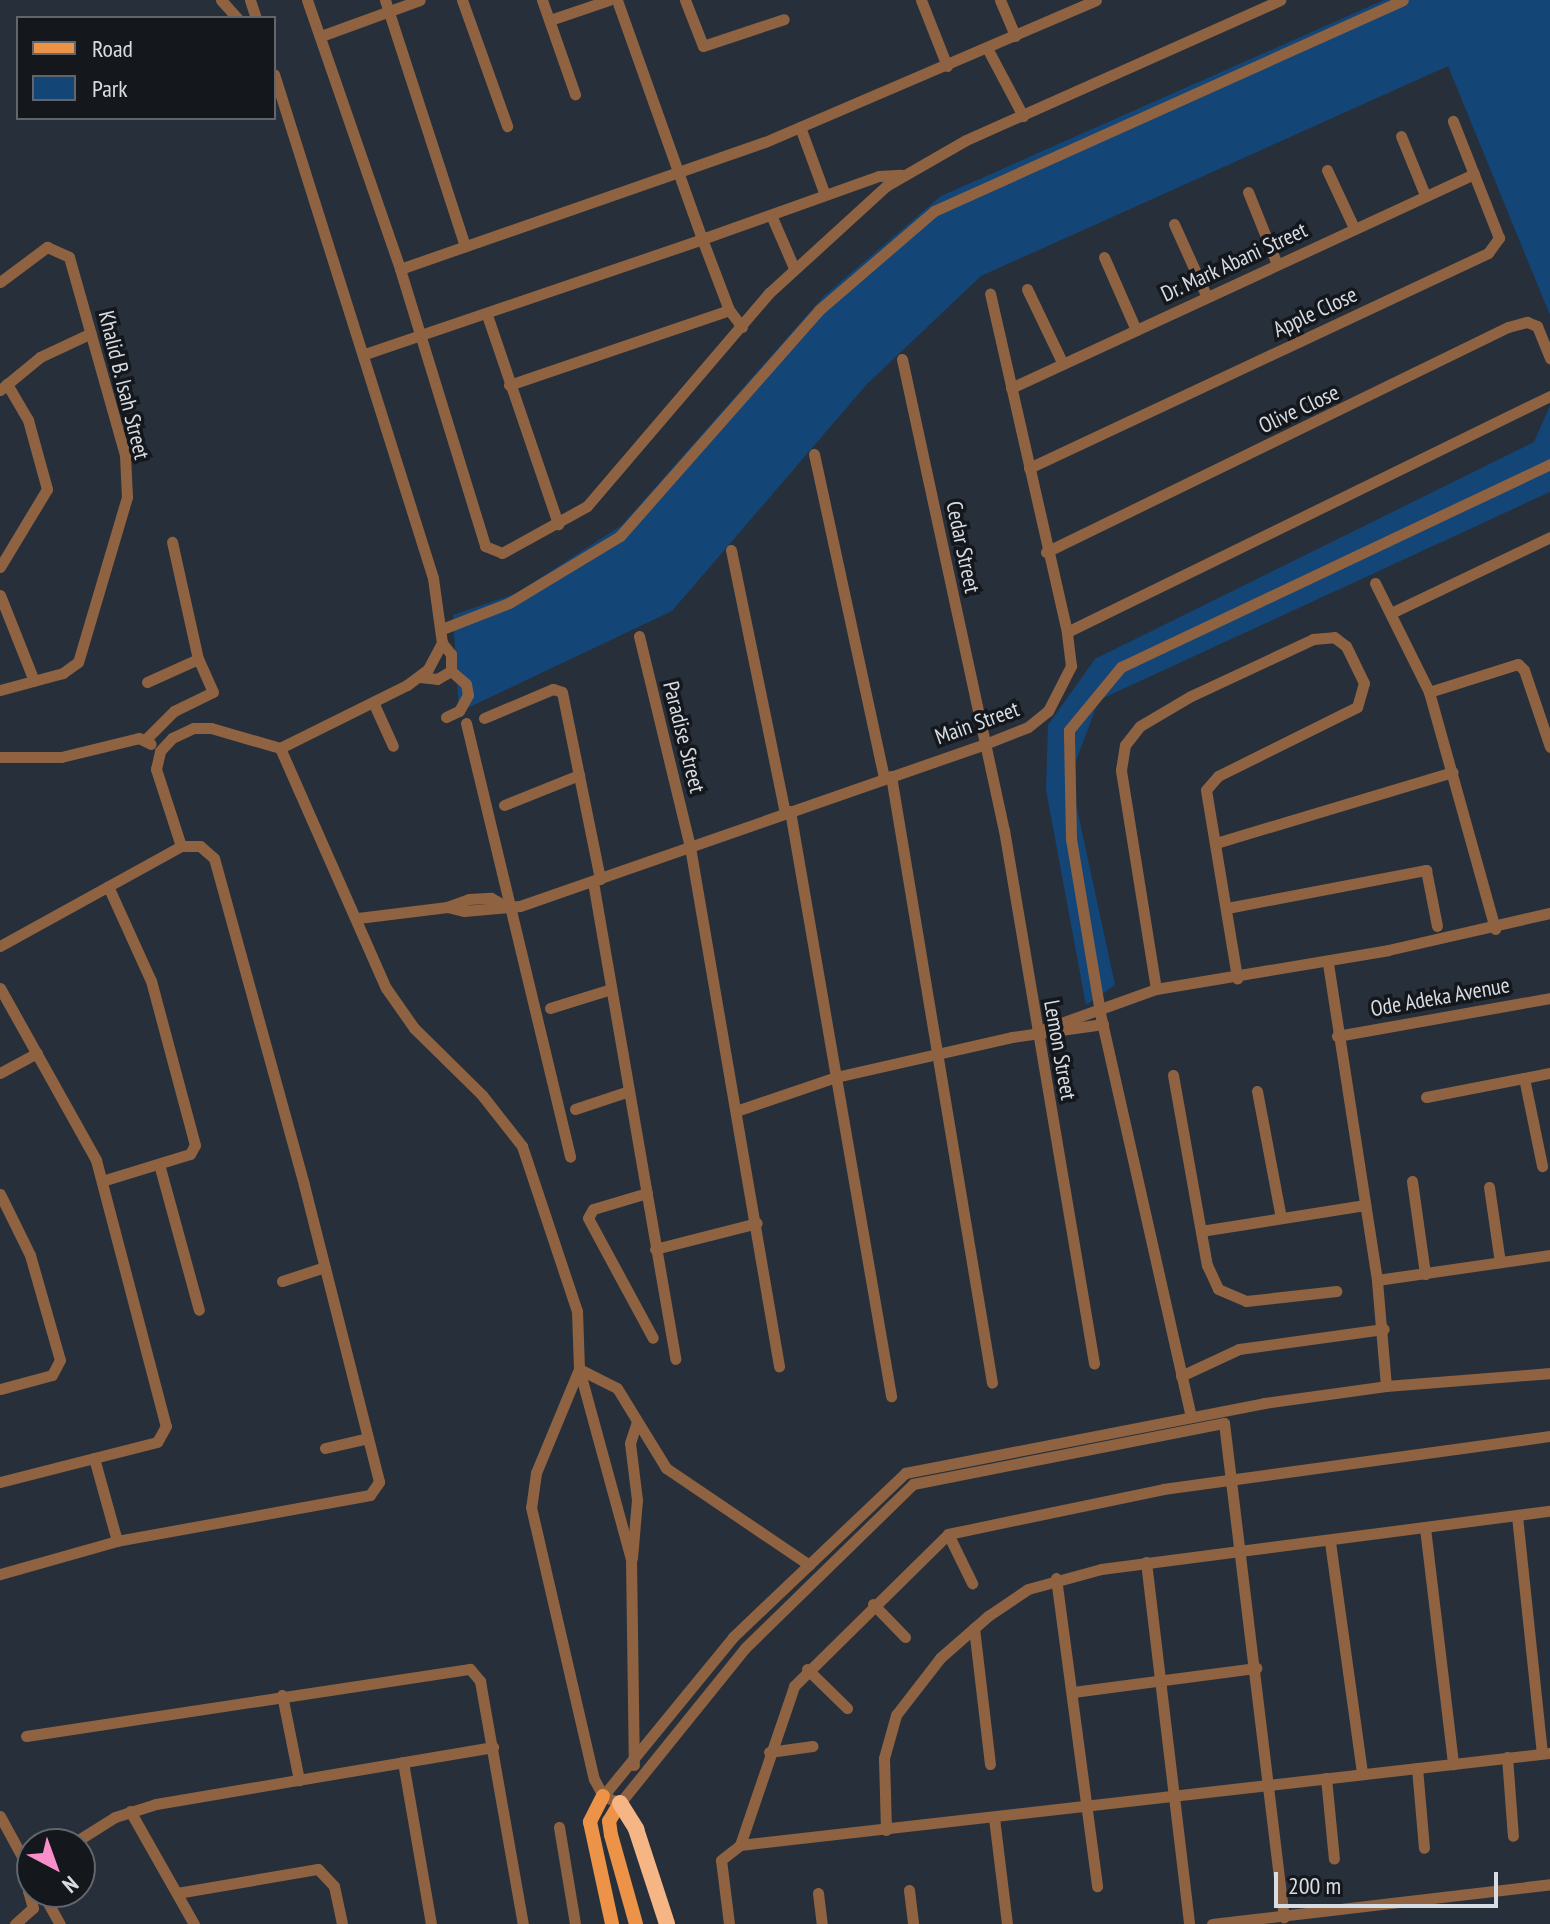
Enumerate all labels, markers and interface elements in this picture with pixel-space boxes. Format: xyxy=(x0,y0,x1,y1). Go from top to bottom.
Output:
legend xyxy=(16,16,276,120)
text: Road xyxy=(92,33,133,64)
text: Park xyxy=(92,73,128,104)
street label: Dr. Mark Abani Street xyxy=(1156,216,1312,308)
street label: Apple Close xyxy=(1269,281,1361,343)
street label: Khalid B. Isah Street xyxy=(93,307,155,463)
street label: Olive Close xyxy=(1255,379,1343,439)
street label: Cedar Street xyxy=(940,499,986,595)
street label: Paradise Street xyxy=(657,679,711,795)
street label: Main Street xyxy=(931,696,1023,750)
street label: Ode Adeka Avenue xyxy=(1368,972,1512,1022)
street label: Lemon Street xyxy=(1038,998,1082,1102)
north arrow xyxy=(16,1828,96,1908)
scale bar xyxy=(1278,1856,1502,1906)
text: N xyxy=(57,1870,84,1899)
text: 200 m xyxy=(1288,1870,1341,1901)

